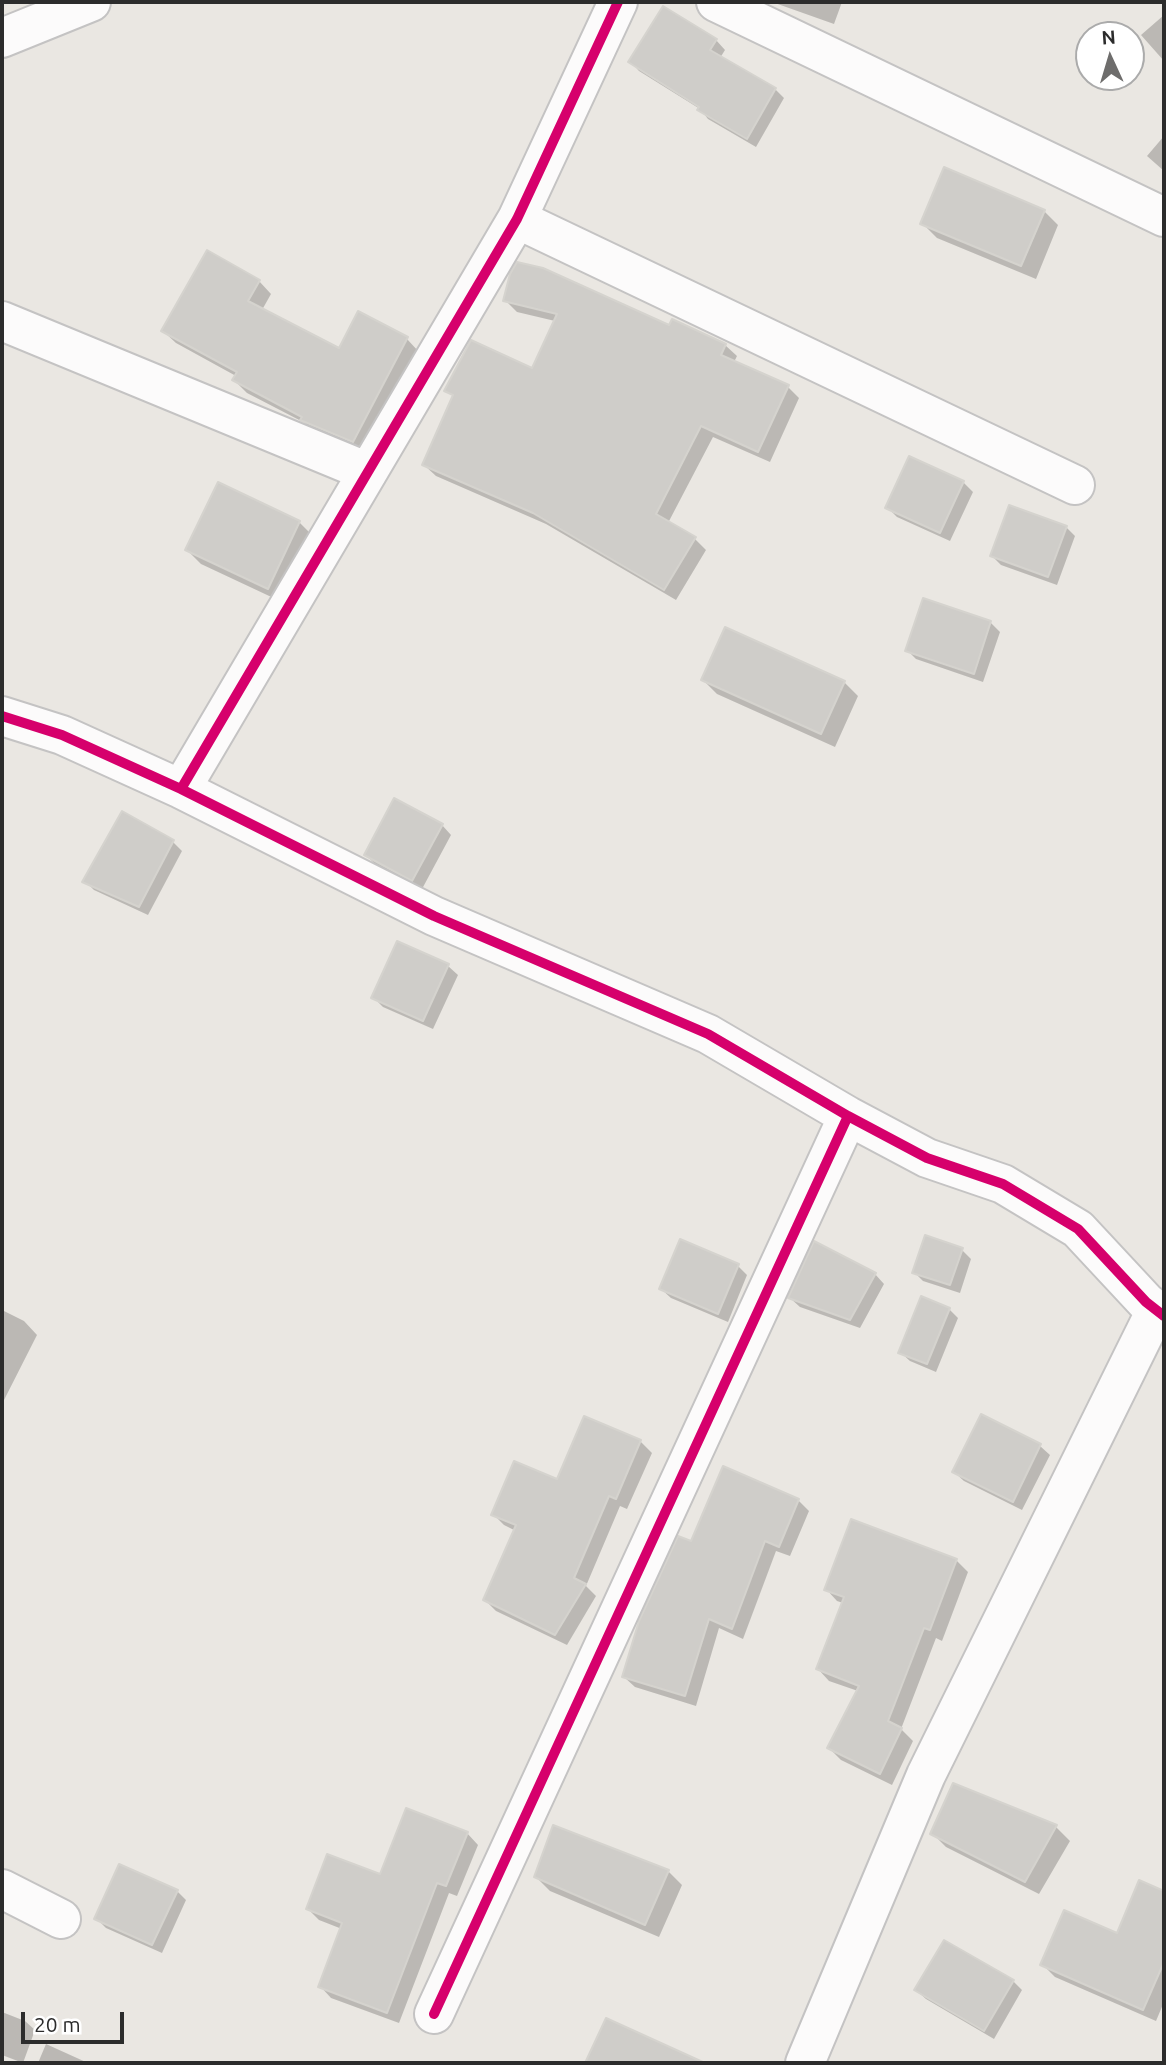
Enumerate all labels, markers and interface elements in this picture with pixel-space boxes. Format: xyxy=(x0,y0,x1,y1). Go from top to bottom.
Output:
north arrow xyxy=(1075,21,1145,91)
text: N xyxy=(1101,26,1117,49)
scale bar xyxy=(24,1998,128,2042)
text: 20 m xyxy=(34,2012,81,2036)

